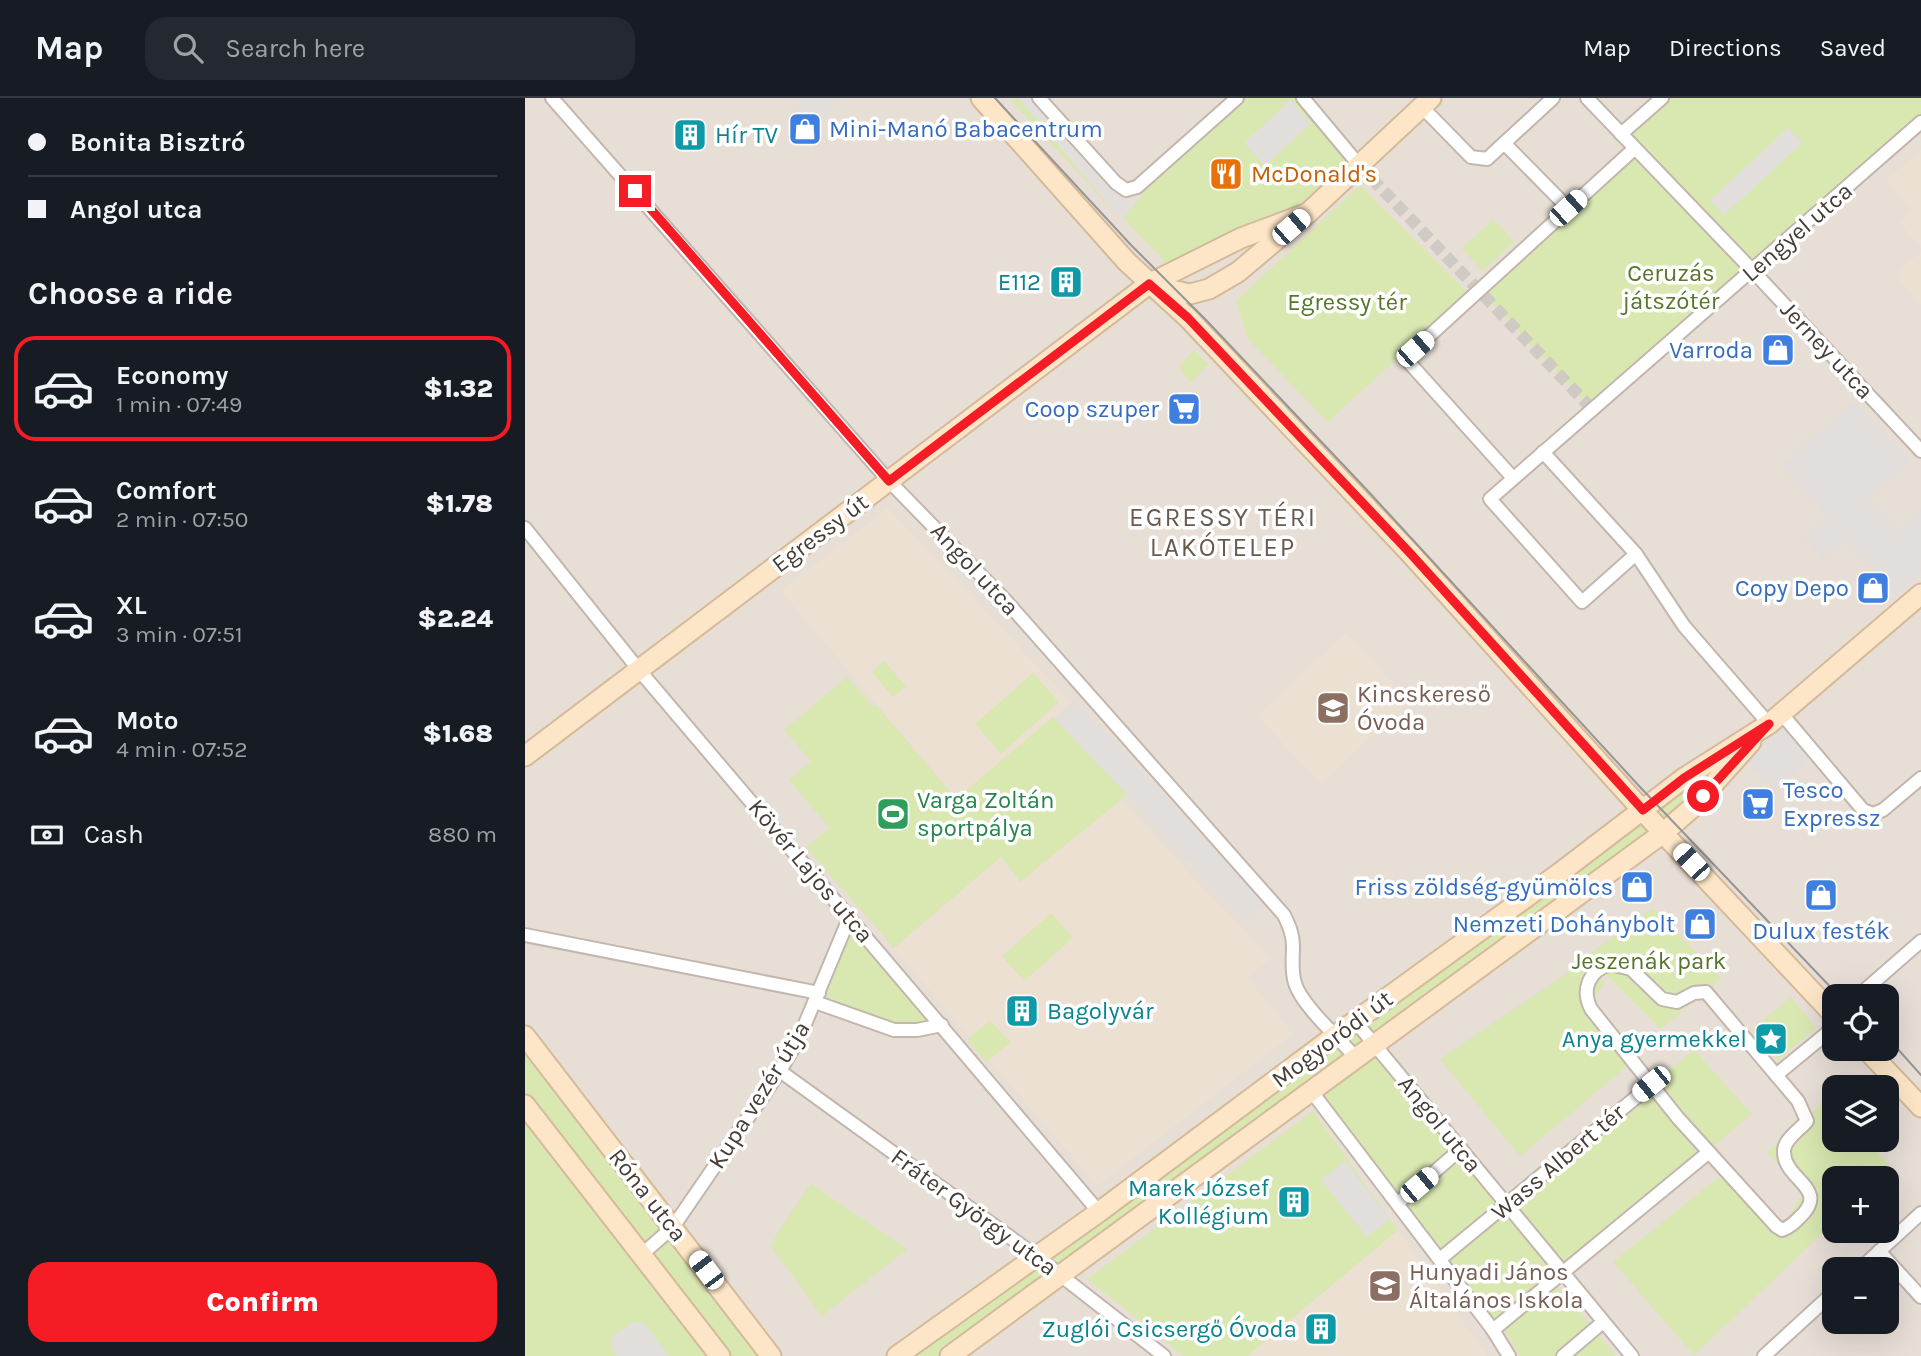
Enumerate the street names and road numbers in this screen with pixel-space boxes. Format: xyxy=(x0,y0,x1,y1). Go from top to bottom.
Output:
street label: Lengyel utca xyxy=(1736,176,1858,288)
street label: Jerney utca xyxy=(1775,295,1879,405)
street label: Egressy út xyxy=(766,488,874,578)
street label: Angol utca xyxy=(925,517,1025,621)
street label: Kövér Lajos utca xyxy=(743,793,879,949)
street label: Mogyoródi út xyxy=(1266,984,1398,1094)
street label: Kupa vezér útja xyxy=(702,1016,816,1174)
street label: Angol utca xyxy=(1392,1070,1488,1178)
street label: Wass Albert tér xyxy=(1486,1098,1631,1226)
street label: Fráter György utca xyxy=(886,1142,1062,1282)
street label: Róna utca xyxy=(603,1143,693,1247)

